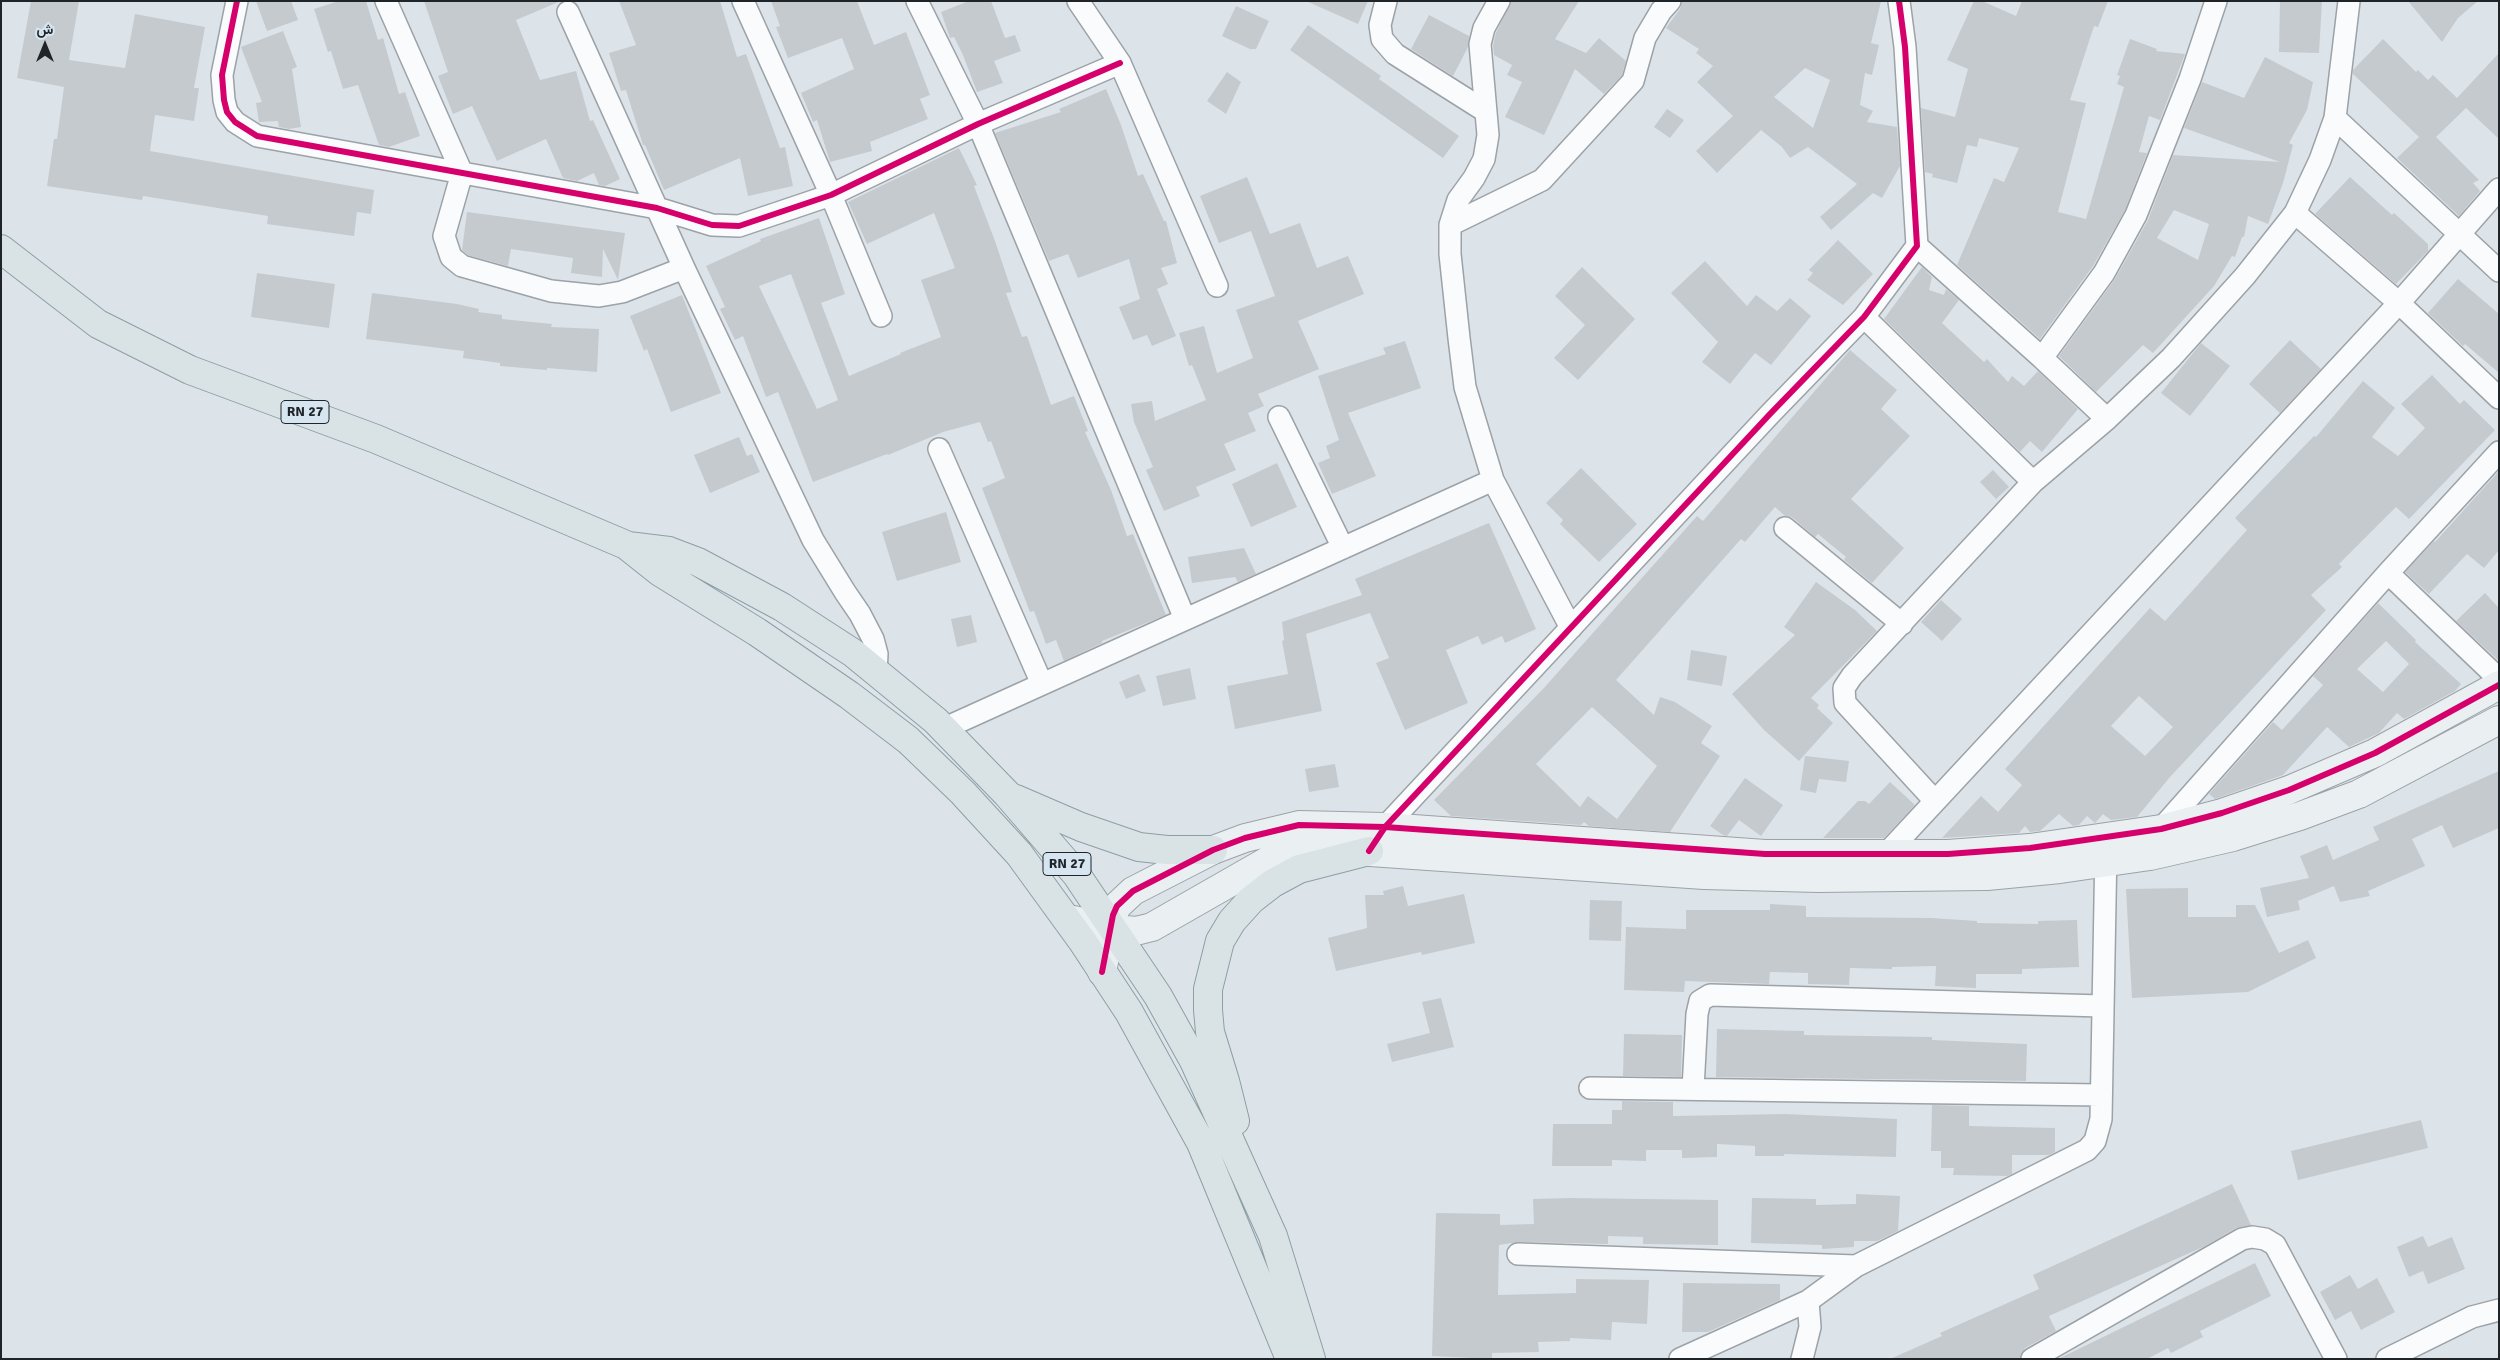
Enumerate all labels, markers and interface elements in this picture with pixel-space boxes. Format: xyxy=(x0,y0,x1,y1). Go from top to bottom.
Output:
north arrow xyxy=(20,20,70,70)
text: ش xyxy=(37,21,53,38)
road number: RN 27 xyxy=(281,401,329,424)
road number: RN 27 xyxy=(1043,852,1091,876)

